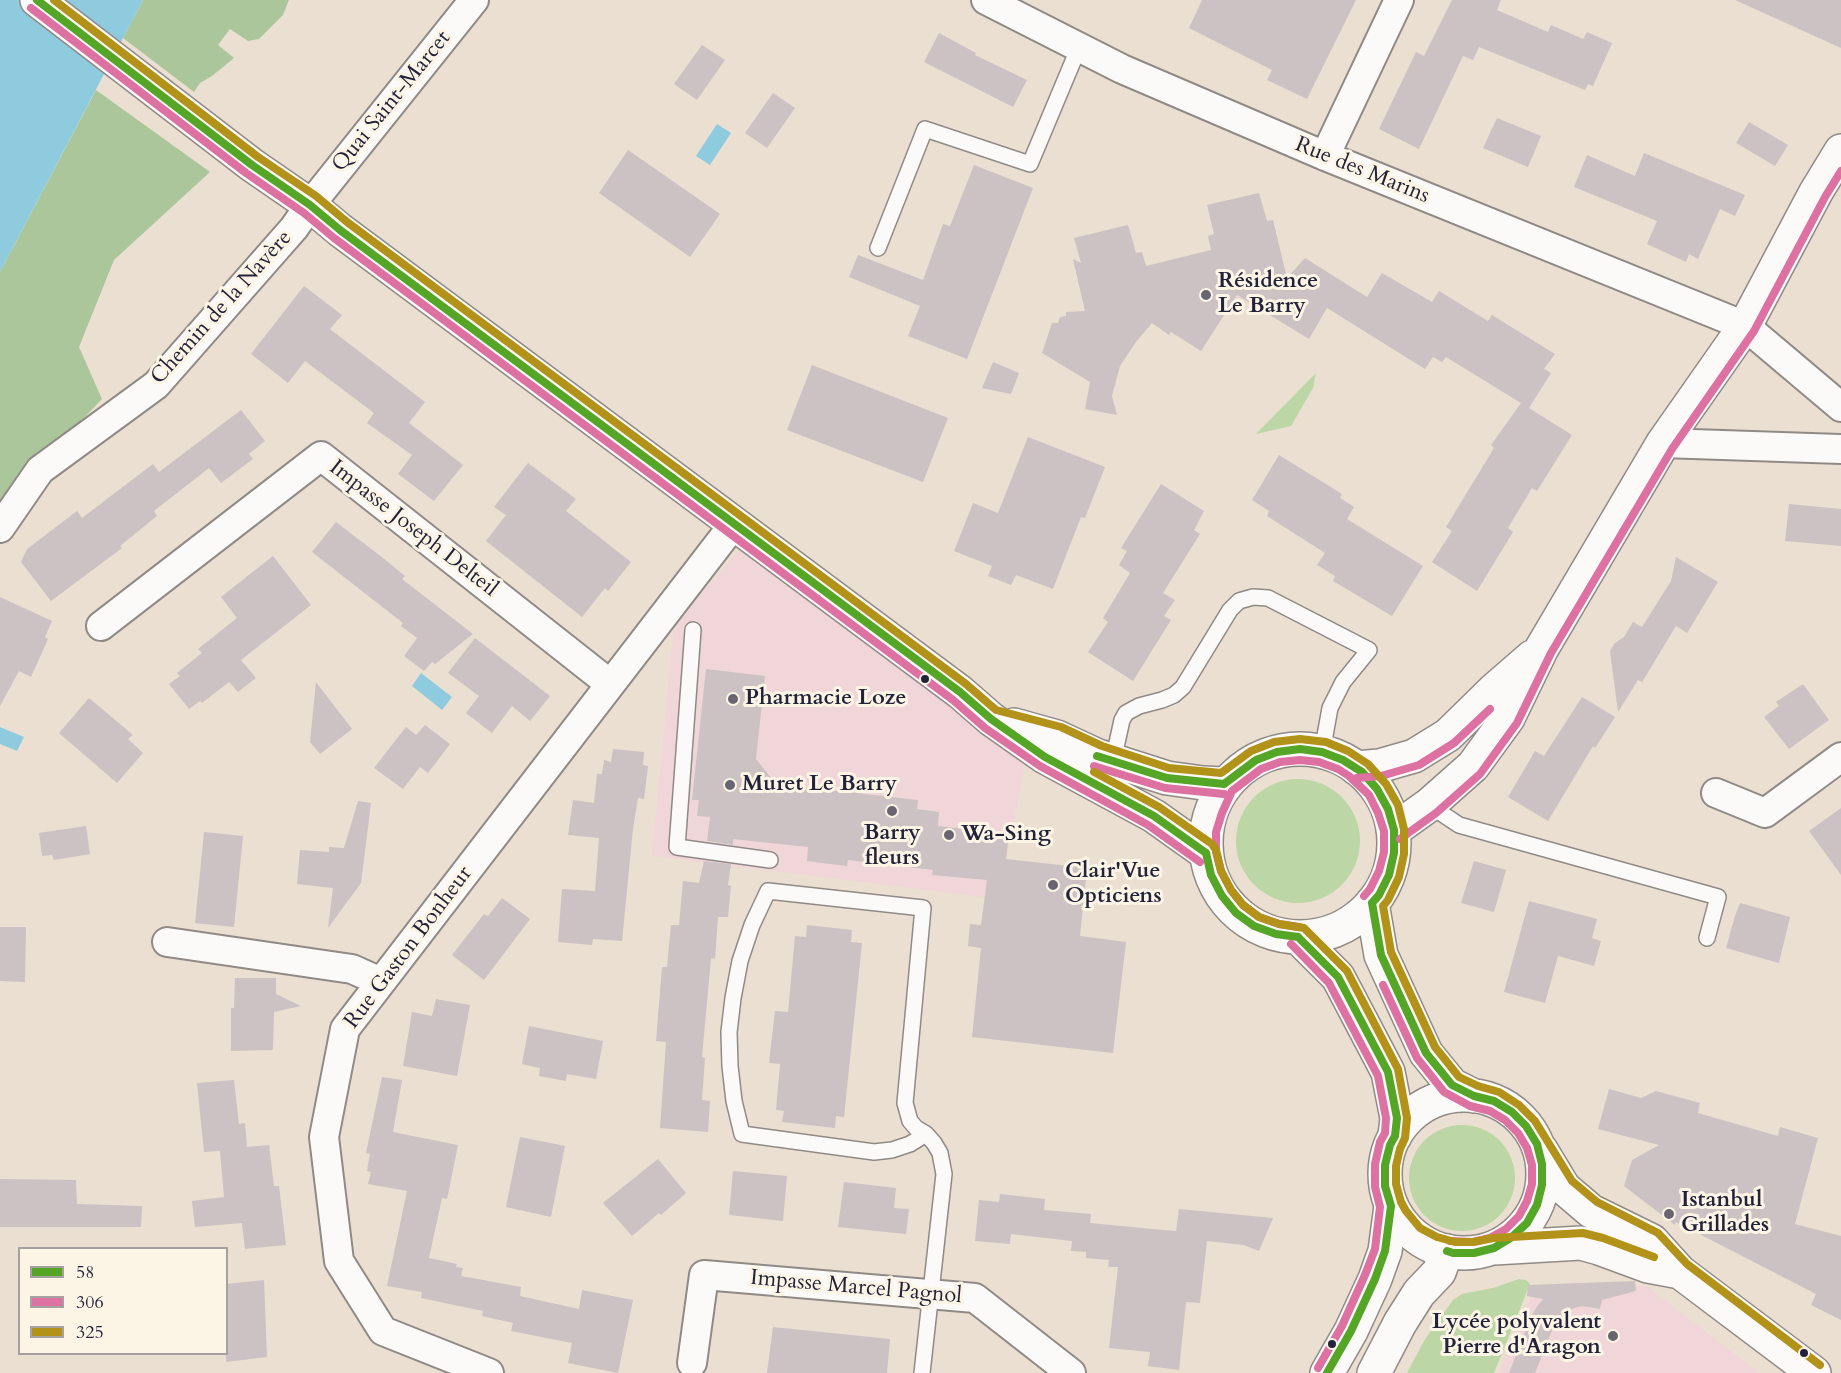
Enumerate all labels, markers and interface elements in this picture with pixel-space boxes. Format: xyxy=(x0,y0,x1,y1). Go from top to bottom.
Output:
street label: Quai Saint-Marcet xyxy=(327,26,457,178)
street label: Rue des Marins xyxy=(1291,132,1433,210)
street label: Chemin de la Navère xyxy=(146,226,298,390)
place label: Résidence Le Barry xyxy=(1218,269,1318,320)
marker: Résidence Le Barry xyxy=(1199,288,1213,302)
street label: Impasse Joseph Delteil xyxy=(324,455,502,603)
unlabelled marker xyxy=(919,673,931,685)
place label: Pharmacie Loze xyxy=(745,686,906,712)
marker: Pharmacie Loze xyxy=(726,692,740,706)
place label: Muret Le Barry xyxy=(742,772,897,798)
marker: Muret Le Barry xyxy=(723,778,737,792)
marker: Barry fleurs xyxy=(885,804,899,818)
place label: Barry fleurs xyxy=(863,821,921,872)
place label: Wa-Sing xyxy=(961,822,1051,848)
marker: Wa-Sing xyxy=(942,828,956,842)
place label: Clair'Vue Opticiens xyxy=(1065,859,1162,910)
street label: Rue Gaston Bonheur xyxy=(339,862,479,1034)
marker: Clair'Vue Opticiens xyxy=(1046,878,1060,892)
place label: Istanbul Grillades xyxy=(1681,1188,1769,1240)
marker: Istanbul Grillades xyxy=(1662,1207,1676,1221)
legend xyxy=(18,1247,228,1355)
text: 58 xyxy=(76,1260,94,1285)
street label: Impasse Marcel Pagnol xyxy=(749,1266,963,1310)
text: 306 xyxy=(76,1290,104,1315)
place label: Lycée polyvalent Pierre d'Aragon xyxy=(1432,1310,1601,1362)
text: 325 xyxy=(76,1320,104,1345)
marker: Lycée polyvalent Pierre d'Aragon xyxy=(1606,1329,1620,1343)
unlabelled marker xyxy=(1326,1338,1338,1350)
unlabelled marker xyxy=(1798,1347,1810,1359)

